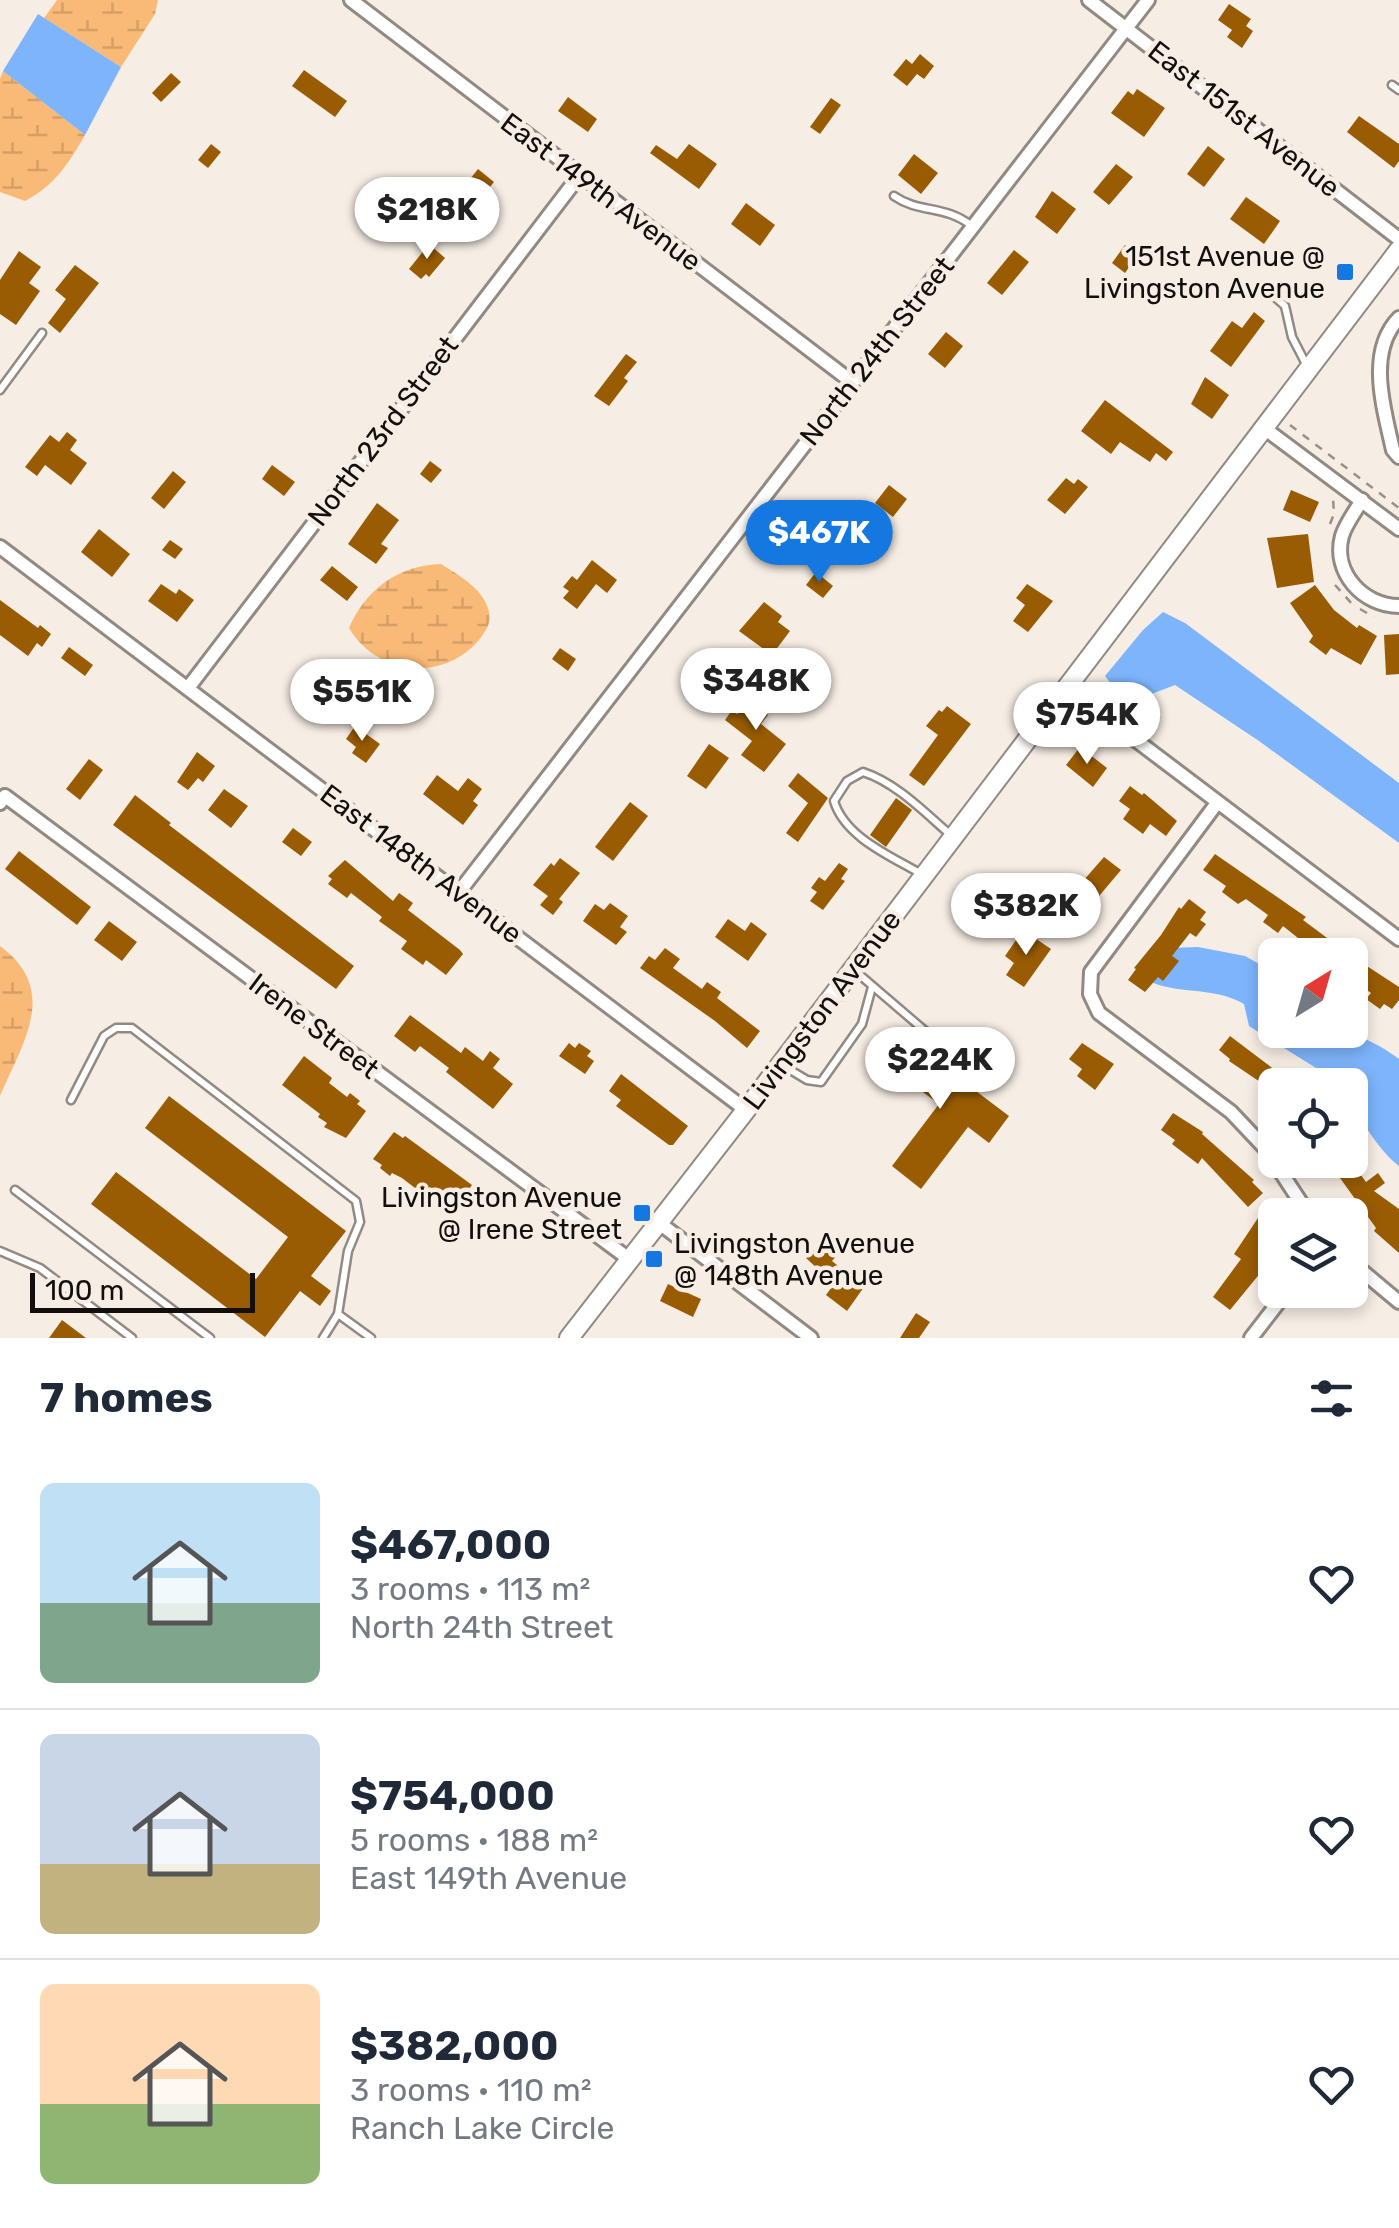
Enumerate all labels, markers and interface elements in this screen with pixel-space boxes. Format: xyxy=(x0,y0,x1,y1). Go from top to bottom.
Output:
street label: East 151st Avenue xyxy=(1142,34,1346,204)
street label: East 149th Avenue xyxy=(494,106,708,278)
pin: $218K xyxy=(357,177,497,262)
text: $218K xyxy=(377,190,477,228)
place label: 151st Avenue @ Livingston Avenue xyxy=(1084,240,1325,305)
street label: North 24th Street xyxy=(793,250,961,452)
marker: 151st Avenue @ Livingston Avenue xyxy=(1334,261,1356,283)
street label: North 23rd Street xyxy=(301,330,465,532)
pin: $467K xyxy=(749,500,889,585)
text: $467K xyxy=(768,513,870,551)
pin: $348K xyxy=(686,648,826,733)
pin: $551K xyxy=(292,659,432,744)
text: $348K xyxy=(702,661,810,699)
text: $551K xyxy=(312,672,412,710)
pin: $754K xyxy=(1017,682,1157,767)
text: $754K xyxy=(1035,695,1139,733)
street label: East 148th Avenue xyxy=(314,777,528,951)
pin: $382K xyxy=(956,873,1096,958)
text: $382K xyxy=(973,886,1079,924)
street label: Livingston Avenue xyxy=(736,904,908,1116)
north arrow xyxy=(1258,938,1368,1048)
map controls xyxy=(1258,938,1368,1308)
street label: Irene Street xyxy=(243,966,386,1086)
pin: $224K xyxy=(870,1027,1010,1112)
text: $224K xyxy=(887,1040,993,1078)
button: locate xyxy=(1258,1068,1368,1178)
place label: Livingston Avenue @ Irene Street xyxy=(381,1181,622,1246)
button: layers xyxy=(1258,1198,1368,1308)
marker: Livingston Avenue @ Irene Street xyxy=(631,1202,653,1224)
place label: Livingston Avenue @ 148th Avenue xyxy=(674,1227,915,1292)
marker: Livingston Avenue @ 148th Avenue xyxy=(643,1248,665,1270)
scale bar xyxy=(30,1268,255,1312)
text: 100 m xyxy=(45,1274,124,1307)
icon: filters xyxy=(1304,1371,1359,1426)
text: 7 homes xyxy=(40,1373,213,1423)
text: $467,000 xyxy=(350,1520,551,1570)
icon: home xyxy=(120,1523,240,1643)
icon: heart xyxy=(1304,1556,1359,1611)
text: 3 rooms · 113 m² xyxy=(350,1570,591,1608)
text: North 24th Street xyxy=(350,1608,613,1646)
text: $754,000 xyxy=(350,1771,555,1821)
icon: home xyxy=(120,1774,240,1894)
icon: heart xyxy=(1304,1807,1359,1862)
text: 5 rooms · 188 m² xyxy=(350,1821,598,1859)
text: East 149th Avenue xyxy=(350,1859,627,1897)
text: $382,000 xyxy=(350,2021,559,2071)
icon: home xyxy=(120,2024,240,2144)
icon: heart xyxy=(1304,2057,1359,2112)
text: 3 rooms · 110 m² xyxy=(350,2071,592,2109)
text: Ranch Lake Circle xyxy=(350,2109,614,2147)

